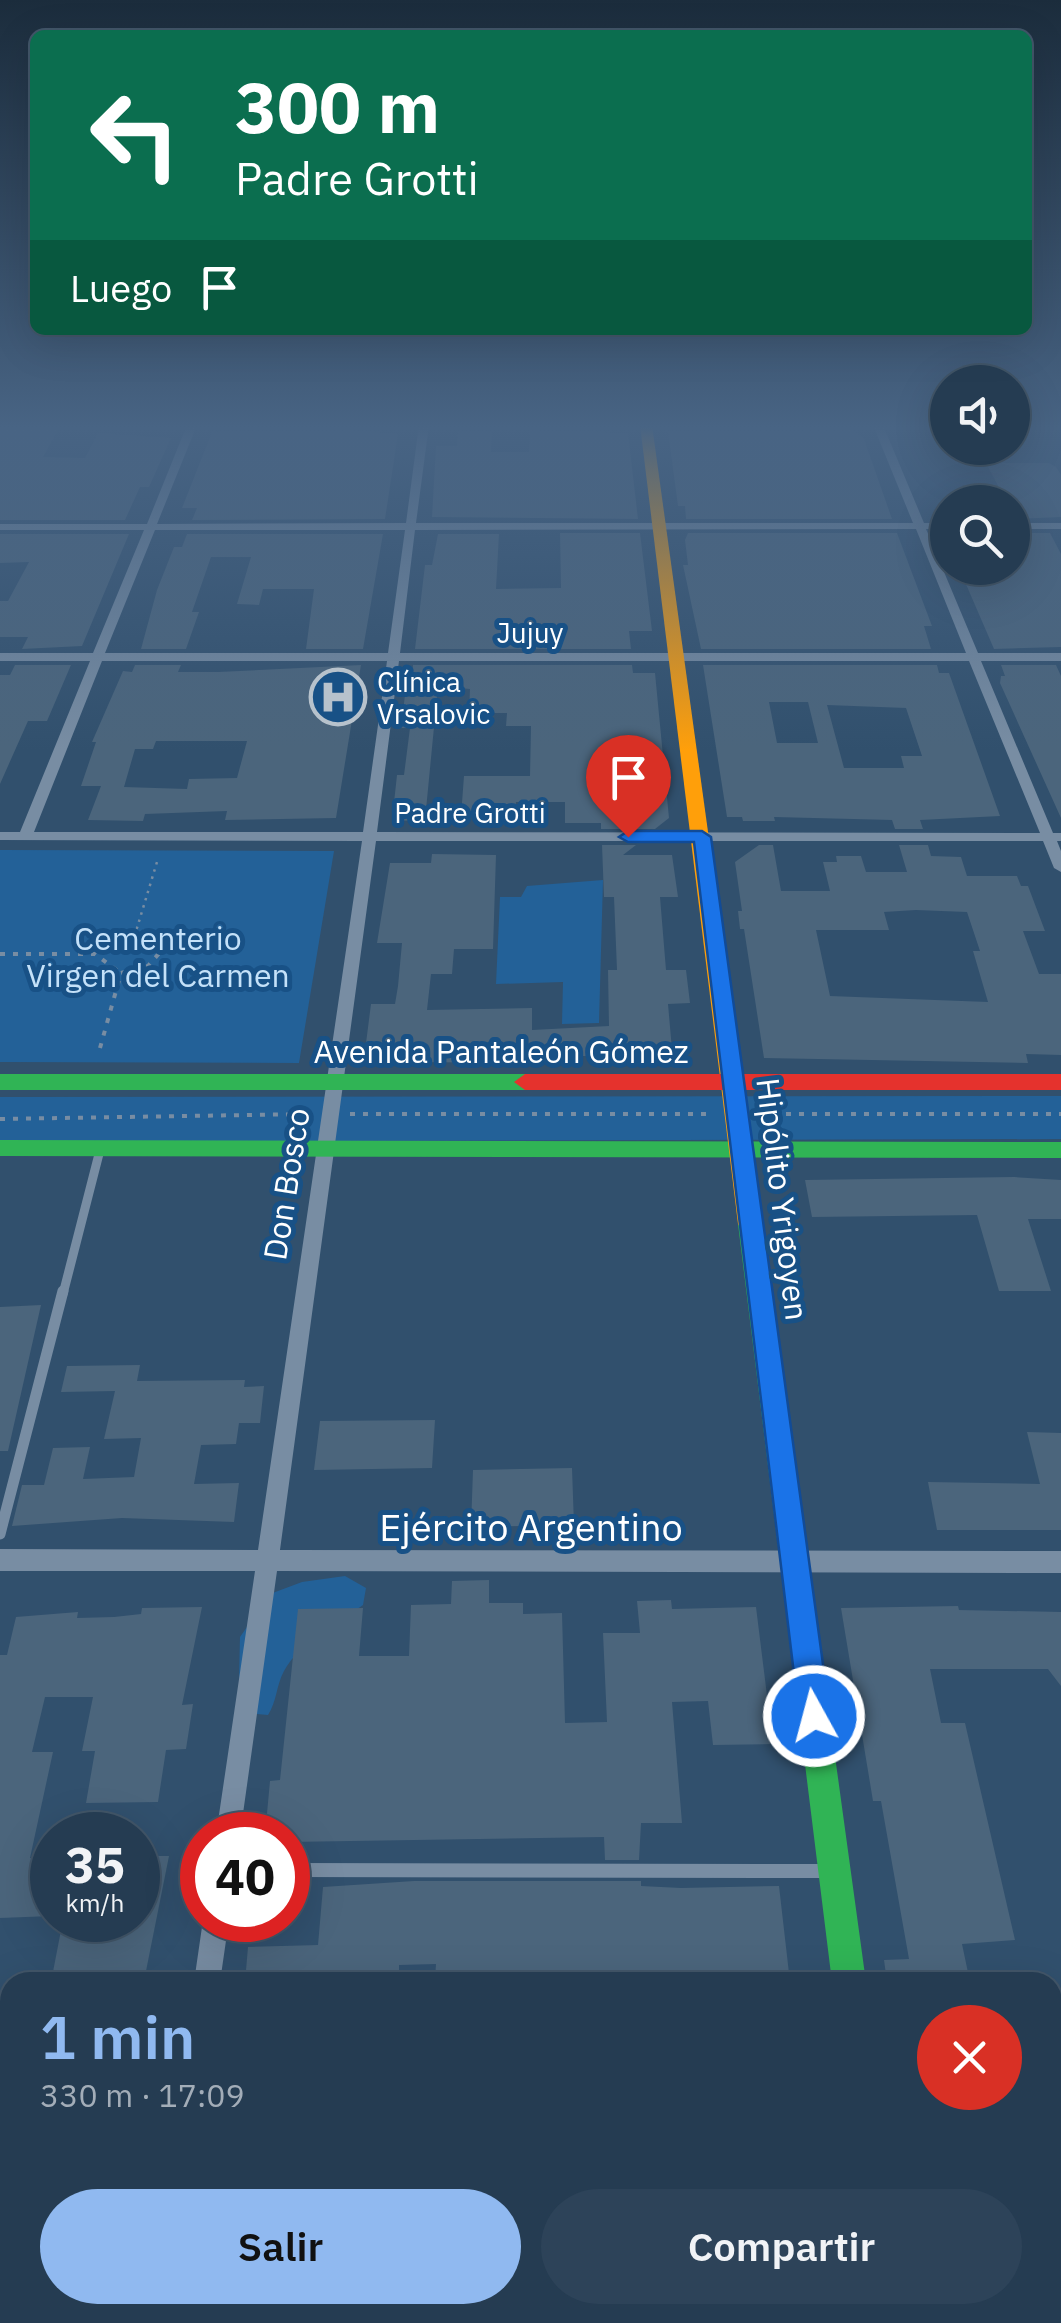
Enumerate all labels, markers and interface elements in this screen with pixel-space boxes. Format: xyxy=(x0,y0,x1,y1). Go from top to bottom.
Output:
text: 300 m xyxy=(235,61,440,152)
icon: left xyxy=(70,70,200,200)
text: Padre Grotti xyxy=(235,149,479,207)
icon: arrive xyxy=(192,260,247,315)
text: Luego xyxy=(70,263,172,312)
map controls xyxy=(930,365,1030,585)
button: sound xyxy=(930,365,1030,465)
button: search xyxy=(930,485,1030,585)
street label: Jujuy xyxy=(496,614,564,651)
place label: Clínica Vrsalovic xyxy=(377,663,490,732)
hospital icon: Clínica Vrsalovic xyxy=(308,667,368,727)
pin xyxy=(586,735,671,838)
icon: arrive xyxy=(601,750,656,805)
street label: Padre Grotti xyxy=(394,794,546,831)
park label: Cementerio Virgen del Carmen xyxy=(26,917,290,996)
street label: Avenida Pantaleón Gómez xyxy=(313,1030,689,1072)
street label: Hipólito Yrigoyen xyxy=(747,1075,819,1323)
street label: Don Bosco xyxy=(253,1105,319,1263)
street label: Ejército Argentino xyxy=(379,1502,683,1551)
position arrow xyxy=(762,1664,866,1768)
speed limit sign: 40 xyxy=(180,1812,310,1942)
text: 35 xyxy=(65,1832,125,1897)
text: km/h xyxy=(66,1886,124,1919)
text: 1 min xyxy=(40,1997,195,2076)
button: close xyxy=(917,2005,1022,2110)
text: 330 m · 17:09 xyxy=(40,2074,245,2116)
button: Salir xyxy=(40,2189,521,2304)
button: Compartir xyxy=(541,2189,1022,2304)

